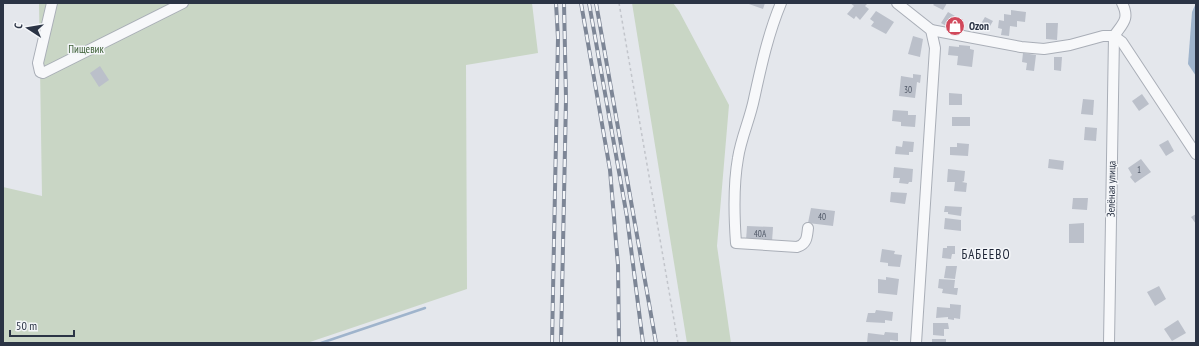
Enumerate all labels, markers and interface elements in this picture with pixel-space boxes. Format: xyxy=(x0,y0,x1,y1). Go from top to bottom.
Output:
north arrow xyxy=(8,8,48,48)
shop icon: Ozon xyxy=(944,15,966,37)
place label: Ozon xyxy=(969,19,989,33)
text: С xyxy=(11,22,26,30)
park label: Пищевик xyxy=(68,42,104,56)
house number: 30 xyxy=(904,84,912,95)
street label: Зелёная улица xyxy=(1104,161,1118,217)
house number: 1 xyxy=(1137,164,1141,175)
house number: 40 xyxy=(818,211,826,222)
house number: 40А xyxy=(754,228,767,239)
district label: БАБЕЕВО xyxy=(961,246,1011,263)
scale bar xyxy=(10,312,74,338)
text: 50 m xyxy=(16,318,37,333)

